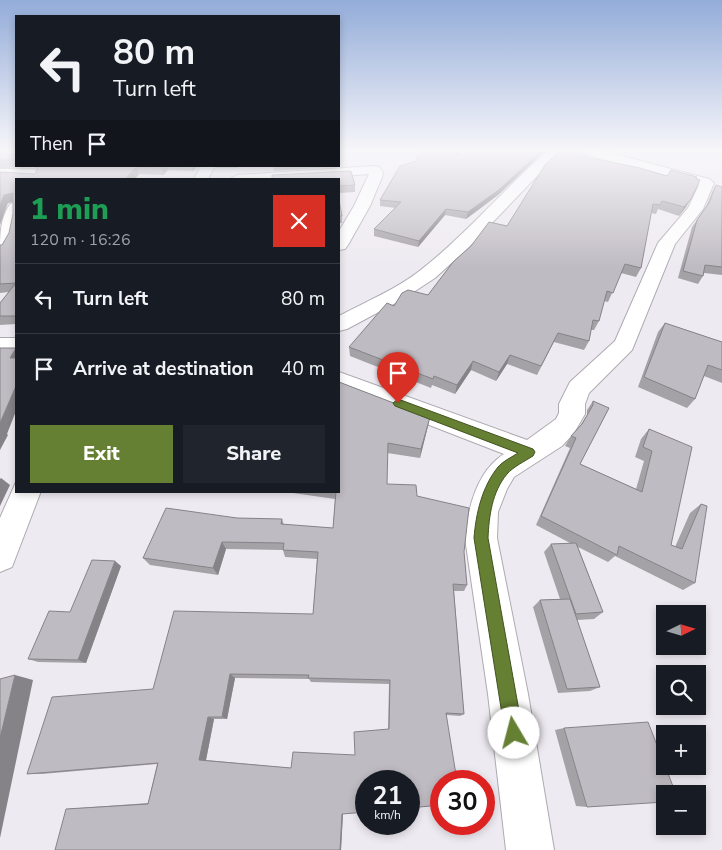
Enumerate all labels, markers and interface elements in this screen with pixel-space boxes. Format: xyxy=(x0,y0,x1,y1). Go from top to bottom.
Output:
text: 80 m xyxy=(113,29,195,76)
icon: left xyxy=(30,35,95,100)
text: Turn left xyxy=(113,74,196,104)
icon: arrive xyxy=(83,130,111,158)
text: Then xyxy=(30,131,73,157)
text: 1 min xyxy=(30,189,109,230)
button: close xyxy=(273,195,325,247)
text: 120 m · 16:26 xyxy=(30,229,131,251)
icon: left xyxy=(30,285,58,313)
text: Turn left xyxy=(73,286,148,312)
text: 80 m xyxy=(281,286,325,312)
pin xyxy=(377,352,419,403)
icon: arrive xyxy=(30,355,58,383)
text: Arrive at destination xyxy=(73,356,254,382)
text: 40 m xyxy=(281,356,325,382)
icon: arrive xyxy=(384,359,412,387)
button: Exit xyxy=(30,425,173,483)
button: Share xyxy=(183,425,325,483)
north arrow xyxy=(656,605,706,655)
map controls xyxy=(656,605,706,835)
button: search xyxy=(656,665,706,715)
position arrow xyxy=(487,706,539,758)
button: + xyxy=(656,725,706,775)
speed limit sign: 30 xyxy=(430,770,495,835)
text: 21 xyxy=(372,779,403,813)
button: − xyxy=(656,785,706,835)
text: km/h xyxy=(374,807,401,823)

